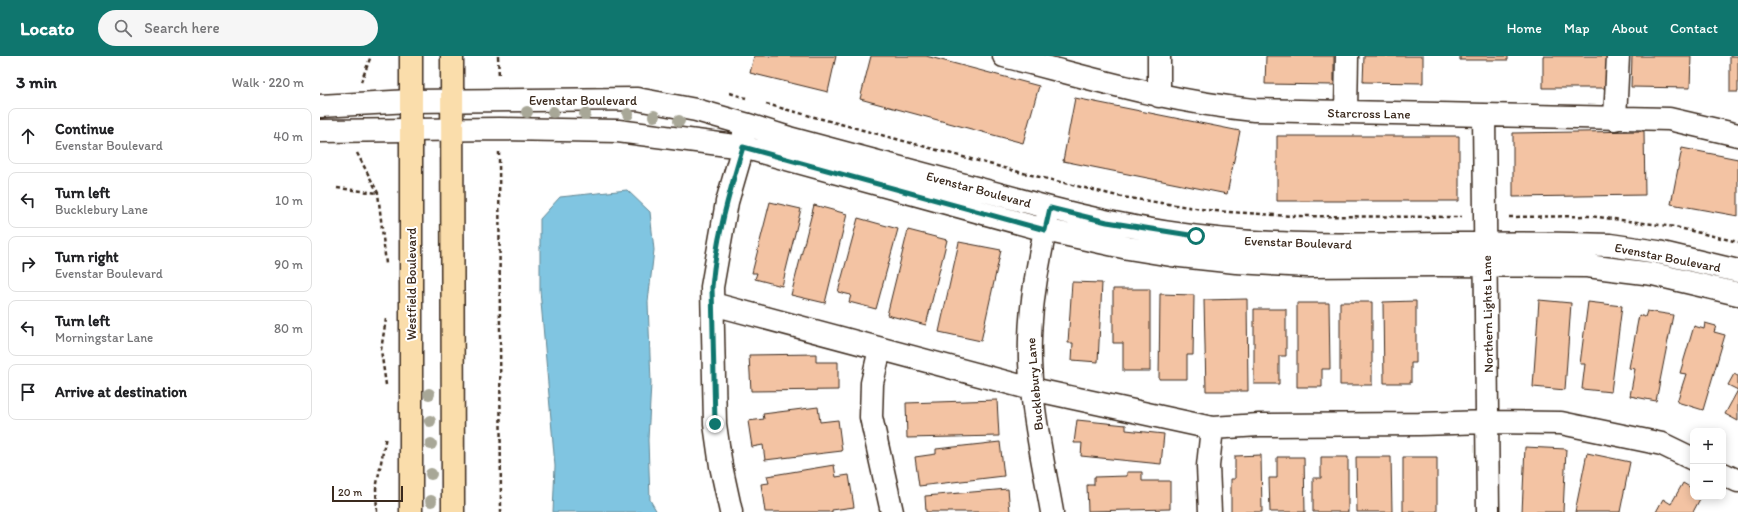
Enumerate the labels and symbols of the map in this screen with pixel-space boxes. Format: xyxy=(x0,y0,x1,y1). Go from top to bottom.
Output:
street label: Evenstar Boulevard xyxy=(529,93,637,108)
street label: Starcross Lane xyxy=(1327,105,1411,122)
street label: Evenstar Boulevard xyxy=(925,168,1033,211)
route start xyxy=(1187,227,1205,245)
street label: Westfield Boulevard xyxy=(404,228,419,340)
street label: Evenstar Boulevard xyxy=(1244,233,1352,252)
street label: Evenstar Boulevard xyxy=(1613,240,1722,275)
street label: Northern Lights Lane xyxy=(1479,255,1496,373)
street label: Bucklebury Lane xyxy=(1023,337,1046,431)
route end xyxy=(706,415,724,433)
scale bar xyxy=(332,484,403,503)

